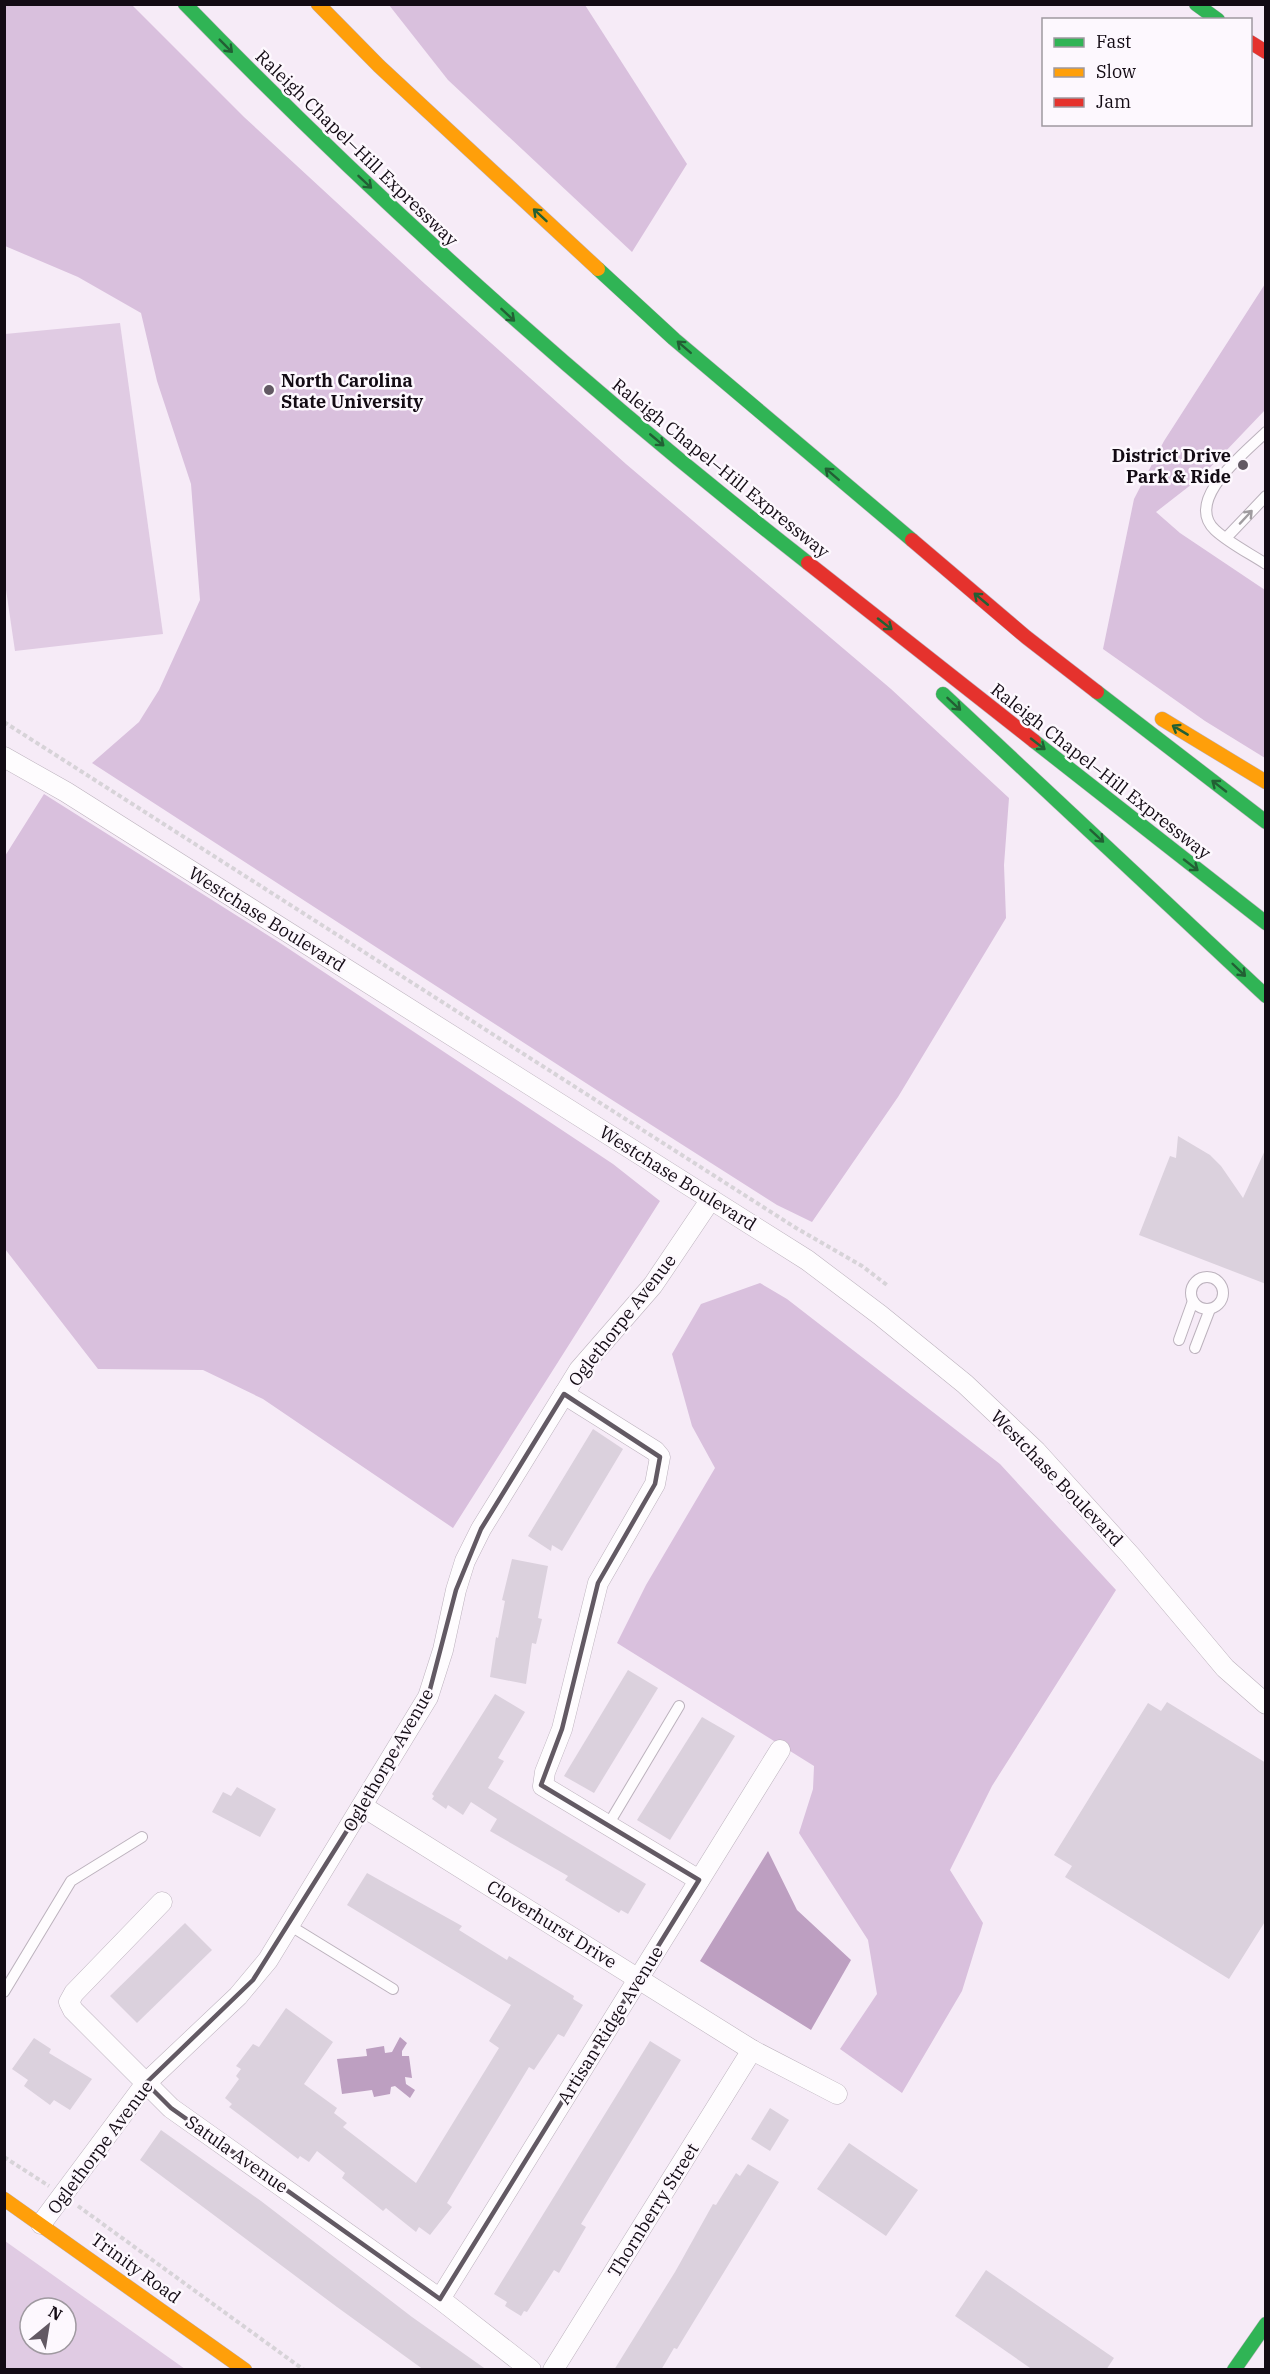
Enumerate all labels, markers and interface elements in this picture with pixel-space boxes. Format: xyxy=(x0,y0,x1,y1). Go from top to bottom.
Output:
legend xyxy=(1042,18,1252,126)
text: Fast xyxy=(1096,30,1131,53)
one-way arrow xyxy=(218,39,233,54)
street label: Raleigh Chapel–Hill Expressway xyxy=(251,45,463,251)
text: Slow xyxy=(1096,60,1136,83)
text: Jam xyxy=(1096,90,1131,113)
one-way arrow xyxy=(358,175,373,189)
one-way arrow xyxy=(533,208,548,222)
one-way arrow xyxy=(500,308,515,322)
one-way arrow xyxy=(676,341,692,354)
place label: North Carolina State University xyxy=(281,369,424,413)
street label: Raleigh Chapel–Hill Expressway xyxy=(608,373,835,563)
marker: North Carolina State University xyxy=(262,383,276,397)
one-way arrow xyxy=(649,434,665,447)
place label: District Drive Park & Ride xyxy=(1112,444,1231,488)
marker: District Drive Park & Ride xyxy=(1236,458,1250,472)
one-way arrow xyxy=(825,467,840,481)
one-way arrow xyxy=(1239,509,1253,524)
one-way arrow xyxy=(973,593,989,606)
one-way arrow xyxy=(876,617,892,630)
street label: Raleigh Chapel–Hill Expressway xyxy=(986,678,1216,864)
one-way arrow xyxy=(946,697,961,711)
one-way arrow xyxy=(1172,723,1189,735)
one-way arrow xyxy=(1030,738,1046,751)
one-way arrow xyxy=(1212,780,1228,793)
one-way arrow xyxy=(1089,829,1104,843)
one-way arrow xyxy=(1183,858,1199,871)
street label: Westchase Boulevard xyxy=(184,861,350,977)
one-way arrow xyxy=(1231,963,1246,977)
street label: Westchase Boulevard xyxy=(595,1120,761,1236)
street label: Oglethorpe Avenue xyxy=(563,1249,681,1391)
street label: Westchase Boulevard xyxy=(986,1405,1128,1551)
street label: Oglethorpe Avenue xyxy=(338,1684,438,1836)
street label: Cloverhurst Drive xyxy=(483,1875,621,1973)
street label: Artisan Ridge Avenue xyxy=(552,1942,668,2108)
street label: Oglethorpe Avenue xyxy=(42,2075,158,2219)
street label: Satula Avenue xyxy=(181,2110,293,2198)
street label: Thornberry Street xyxy=(602,2139,704,2281)
street label: Trinity Road xyxy=(87,2228,185,2308)
north arrow xyxy=(18,2296,78,2356)
text: N xyxy=(45,2301,66,2325)

